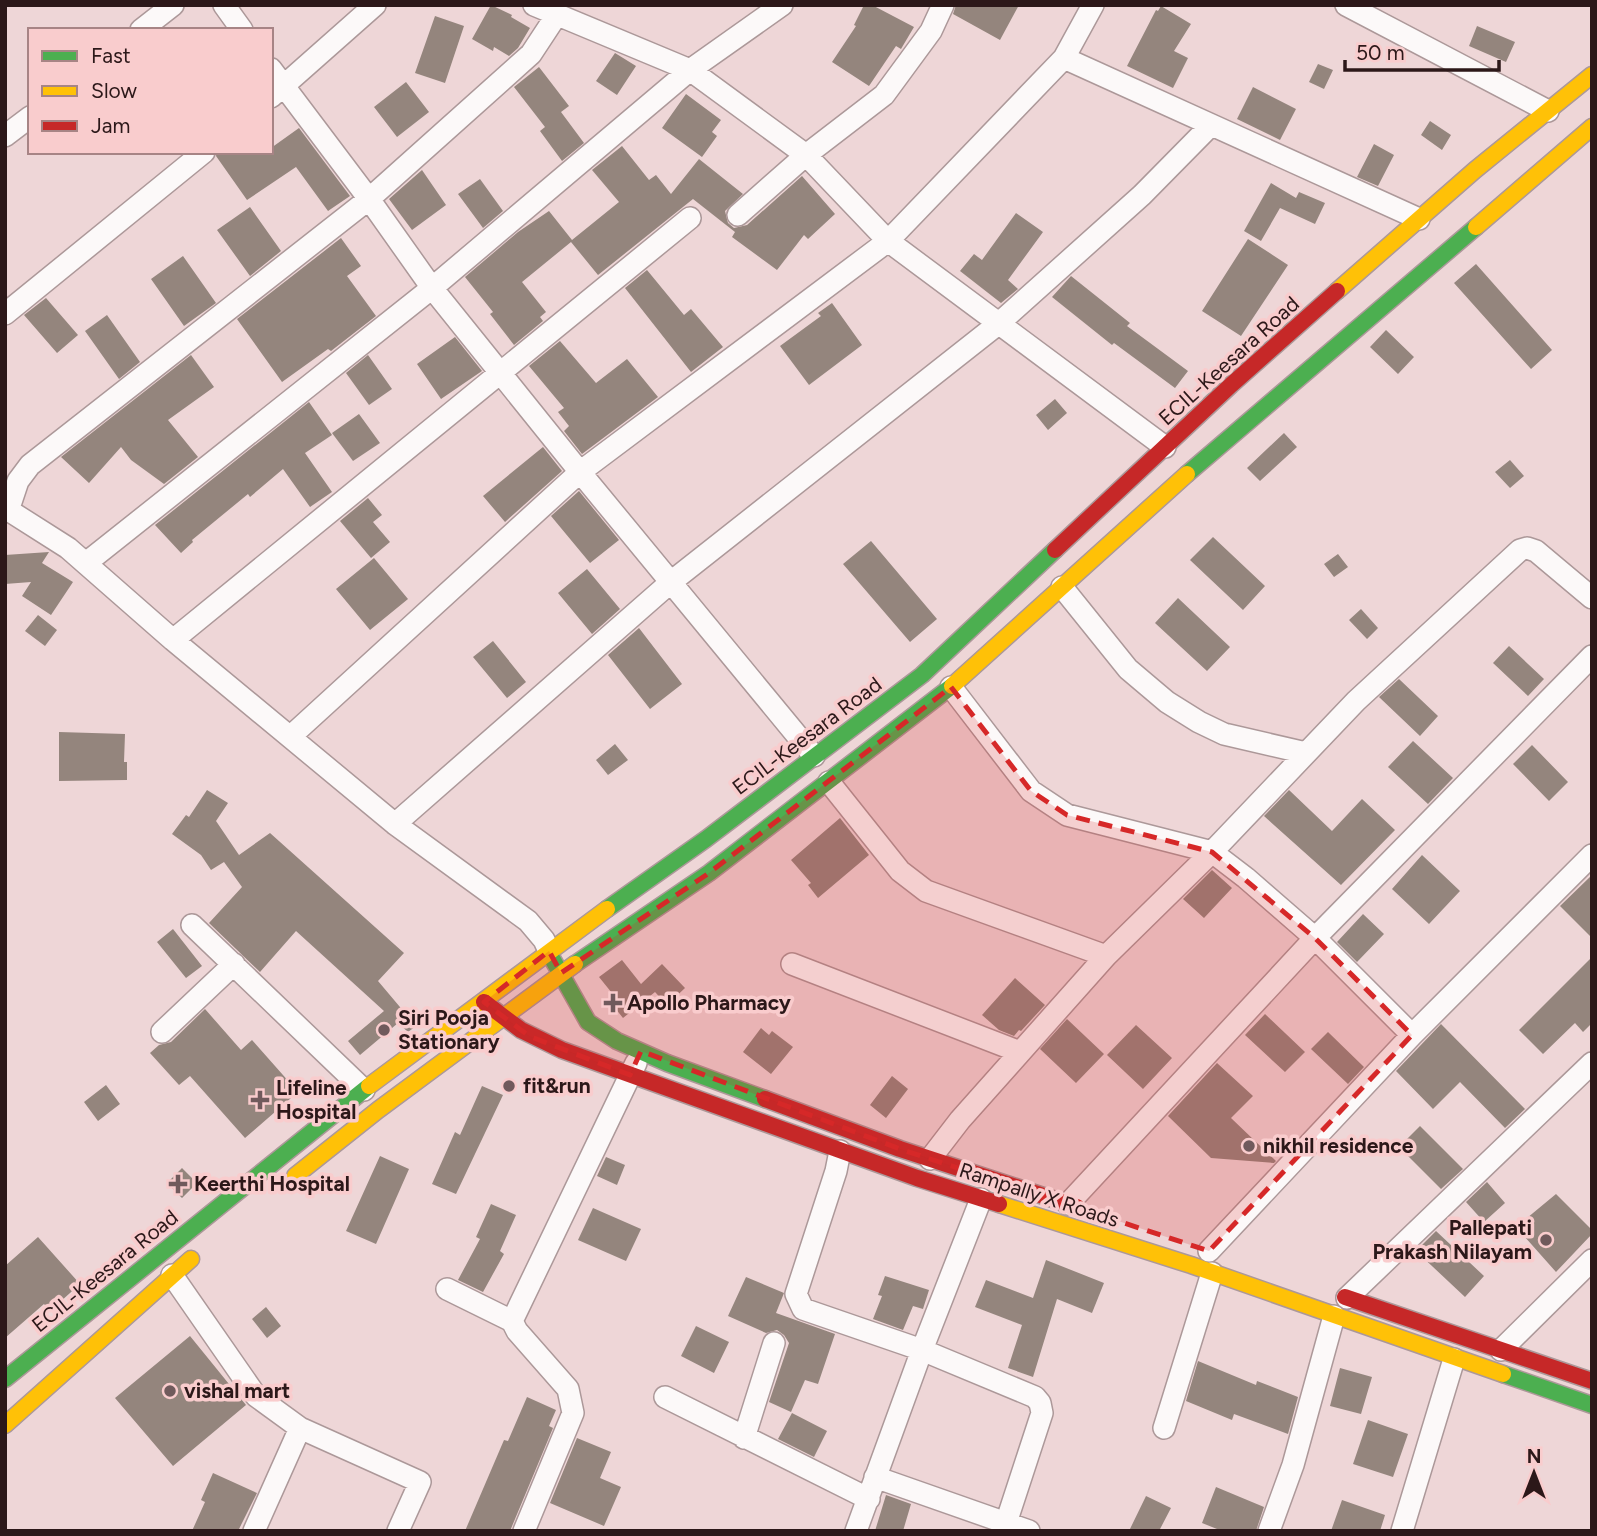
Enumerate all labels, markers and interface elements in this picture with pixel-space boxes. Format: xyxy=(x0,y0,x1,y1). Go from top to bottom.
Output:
legend xyxy=(28,28,273,154)
scale bar xyxy=(1345,28,1499,72)
text: 50 m xyxy=(1356,40,1405,65)
text: Fast xyxy=(91,43,131,68)
text: Slow xyxy=(91,78,137,103)
text: Jam xyxy=(91,113,130,138)
street label: ECIL-Keesara Road xyxy=(1153,291,1304,430)
street label: ECIL-Keesara Road xyxy=(727,671,886,800)
place label: Apollo Pharmacy xyxy=(627,990,792,1015)
marker: Apollo Pharmacy xyxy=(605,995,621,1011)
place label: Siri Pooja Stationary xyxy=(398,1005,500,1054)
marker: Siri Pooja Stationary xyxy=(376,1022,392,1038)
place label: fit&run xyxy=(523,1073,591,1098)
place label: Lifeline Hospital xyxy=(276,1075,356,1124)
marker: fit&run xyxy=(501,1078,517,1094)
marker: Lifeline Hospital xyxy=(250,1090,270,1110)
place label: nikhil residence xyxy=(1263,1133,1414,1158)
marker: nikhil residence xyxy=(1241,1138,1257,1154)
street label: Rampally X Roads xyxy=(956,1157,1122,1232)
place label: Keerthi Hospital xyxy=(194,1171,350,1196)
marker: Keerthi Hospital xyxy=(168,1174,188,1194)
street label: ECIL-Keesara Road xyxy=(27,1204,183,1337)
place label: Pallepati Prakash Nilayam xyxy=(1372,1215,1532,1264)
marker: Pallepati Prakash Nilayam xyxy=(1538,1232,1554,1248)
place label: vishal mart xyxy=(184,1378,290,1403)
marker: vishal mart xyxy=(162,1383,178,1399)
north arrow xyxy=(1499,1438,1569,1508)
text: N xyxy=(1527,1445,1541,1468)

